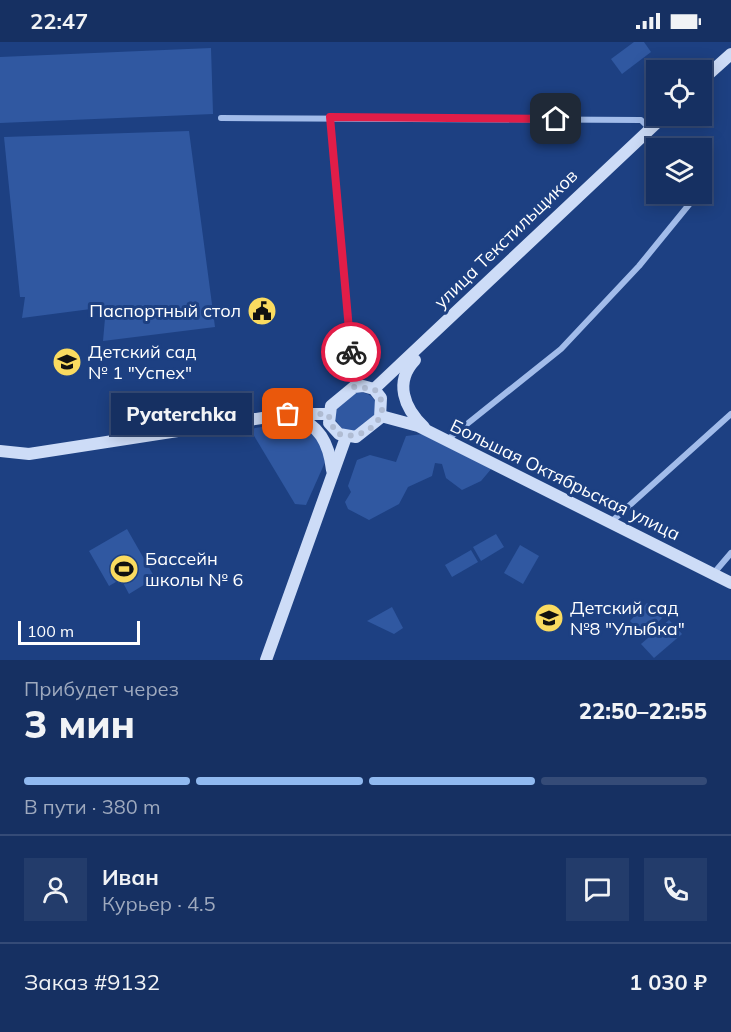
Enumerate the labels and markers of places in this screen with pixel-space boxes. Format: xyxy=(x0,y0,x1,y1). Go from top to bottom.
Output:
pin xyxy=(530,93,581,144)
public building icon: Паспортный стол xyxy=(246,295,278,327)
place label: Паспортный стол xyxy=(89,299,241,322)
place label: Детский сад № 1 "Успех" xyxy=(88,340,197,384)
school or university icon: Детский сад № 1 "Успех" xyxy=(51,346,83,378)
pin xyxy=(262,388,313,439)
callout: Pyaterchka xyxy=(111,393,252,435)
place label: Бассейн школы № 6 xyxy=(145,547,243,591)
sports icon: Бассейн школы № 6 xyxy=(108,553,140,585)
place label: Детский сад №8 "Улыбка" xyxy=(570,596,685,640)
school or university icon: Детский сад №8 "Улыбка" xyxy=(533,602,565,634)

